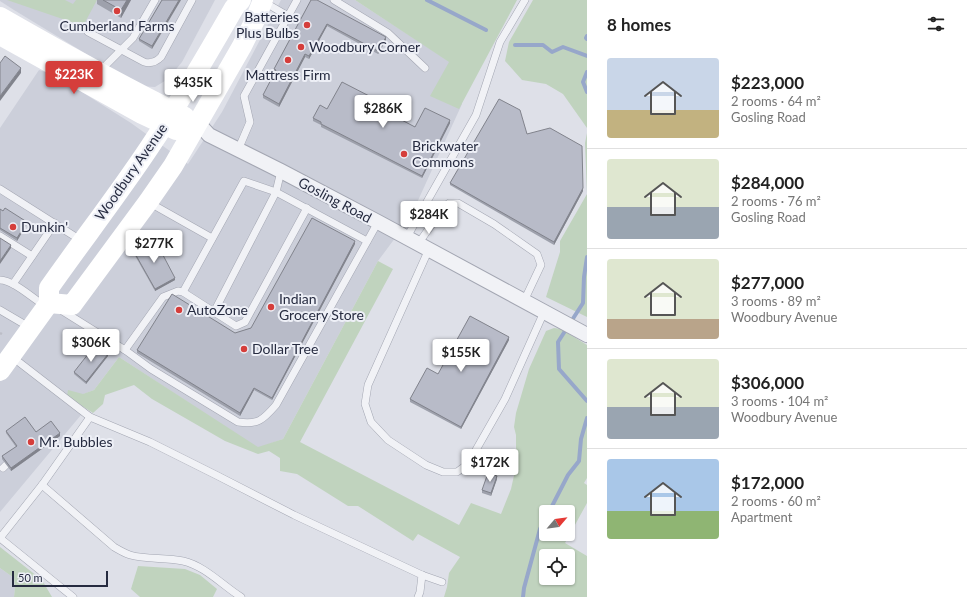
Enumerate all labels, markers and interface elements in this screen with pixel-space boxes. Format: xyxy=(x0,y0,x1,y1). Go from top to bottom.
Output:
marker: Cumberland Farms xyxy=(112,6,122,16)
place label: Batteries Plus Bulbs xyxy=(236,8,299,41)
icon: filters xyxy=(925,13,947,35)
text: 8 homes xyxy=(607,14,671,35)
place label: Cumberland Farms xyxy=(60,17,174,34)
marker: Batteries Plus Bulbs xyxy=(302,20,312,30)
place label: Woodbury Corner xyxy=(309,38,420,55)
marker: Woodbury Corner xyxy=(296,42,306,52)
marker: Mattress Firm xyxy=(283,55,293,65)
pin: $223K xyxy=(46,61,102,95)
text: $223K xyxy=(54,66,94,82)
place label: Mattress Firm xyxy=(246,66,331,83)
pin: $435K xyxy=(165,69,221,103)
text: $223,000 xyxy=(731,72,804,93)
text: $435K xyxy=(173,74,213,90)
icon: home xyxy=(639,74,687,122)
text: 2 rooms · 64 m² xyxy=(731,93,821,109)
pin: $286K xyxy=(355,95,411,129)
text: $286K xyxy=(363,100,403,116)
text: Gosling Road xyxy=(731,109,806,125)
street label: Woodbury Avenue xyxy=(91,120,170,223)
place label: Brickwater Commons xyxy=(412,137,478,170)
marker: Brickwater Commons xyxy=(399,149,409,159)
text: $284,000 xyxy=(731,172,804,193)
street label: Gosling Road xyxy=(296,173,375,226)
icon: home xyxy=(639,175,687,223)
text: 2 rooms · 76 m² xyxy=(731,193,821,209)
pin: $284K xyxy=(401,201,457,235)
text: $284K xyxy=(409,206,449,222)
text: Gosling Road xyxy=(731,209,806,225)
place label: Dunkin' xyxy=(21,218,68,235)
marker: Dunkin' xyxy=(8,222,18,232)
pin: $277K xyxy=(126,230,182,264)
text: $277K xyxy=(134,235,174,251)
text: $277,000 xyxy=(731,272,804,293)
icon: home xyxy=(639,275,687,323)
place label: Indian Grocery Store xyxy=(279,290,364,323)
text: 3 rooms · 89 m² xyxy=(731,293,821,309)
place label: AutoZone xyxy=(187,301,248,318)
marker: Indian Grocery Store xyxy=(266,302,276,312)
marker: AutoZone xyxy=(174,305,184,315)
text: Woodbury Avenue xyxy=(731,309,837,325)
pin: $306K xyxy=(63,329,119,363)
text: $306K xyxy=(71,334,111,350)
pin: $155K xyxy=(433,339,489,373)
place label: Dollar Tree xyxy=(252,340,318,357)
marker: Dollar Tree xyxy=(239,344,249,354)
text: $155K xyxy=(441,344,481,360)
text: $306,000 xyxy=(731,372,804,393)
icon: home xyxy=(639,375,687,423)
text: 3 rooms · 104 m² xyxy=(731,393,828,409)
text: Woodbury Avenue xyxy=(731,409,837,425)
place label: Mr. Bubbles xyxy=(39,433,112,450)
marker: Mr. Bubbles xyxy=(26,437,36,447)
pin: $172K xyxy=(462,449,518,483)
text: $172K xyxy=(470,454,510,470)
text: $172,000 xyxy=(731,472,804,493)
icon: home xyxy=(639,475,687,523)
text: 2 rooms · 60 m² xyxy=(731,493,821,509)
north arrow xyxy=(539,505,575,541)
map controls xyxy=(539,505,575,585)
text: Apartment xyxy=(731,509,792,525)
button: locate xyxy=(539,549,575,585)
scale bar xyxy=(12,569,108,588)
text: 50 m xyxy=(18,571,43,584)

